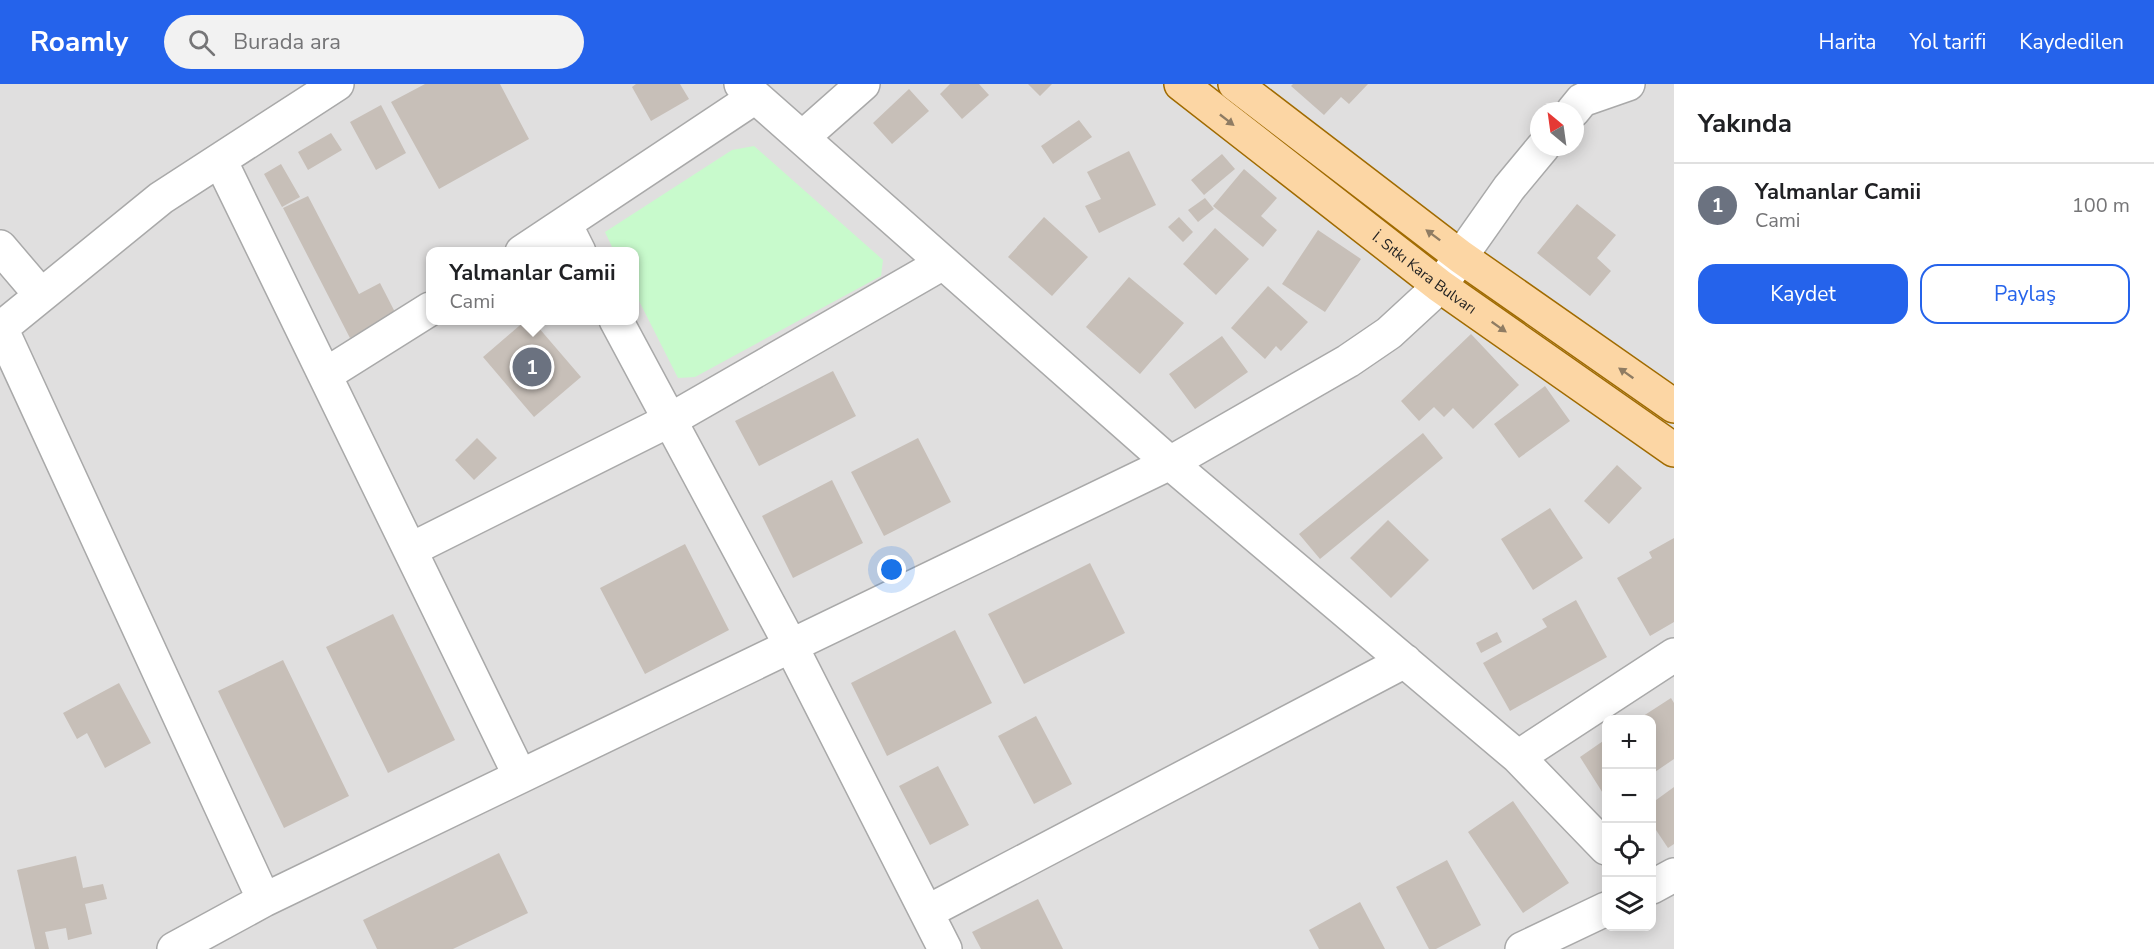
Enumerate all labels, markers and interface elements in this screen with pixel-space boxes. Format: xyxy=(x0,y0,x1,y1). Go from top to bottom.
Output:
search box xyxy=(164,15,584,69)
text: Roamly xyxy=(30,23,128,61)
icon: search xyxy=(185,26,218,59)
text: Burada ara xyxy=(233,27,341,57)
text: Harita xyxy=(1818,28,1876,56)
text: Yol tarifi xyxy=(1909,28,1986,56)
text: Kaydedilen xyxy=(2019,28,2124,56)
north arrow xyxy=(1530,102,1584,156)
text: Yakında xyxy=(1698,106,1792,141)
one-way arrow xyxy=(1219,113,1235,126)
text: Yalmanlar Camii xyxy=(1755,177,1921,207)
text: 1 xyxy=(1712,192,1724,219)
text: 100 m xyxy=(2072,192,2130,219)
text: Cami xyxy=(1755,207,1801,234)
street label: İ. Sıtkı Kara Bulvarı xyxy=(1368,227,1480,319)
one-way arrow xyxy=(1425,230,1440,242)
popup xyxy=(426,247,639,325)
text: Yalmanlar Camii xyxy=(449,258,616,288)
button: Kaydet xyxy=(1698,264,1908,324)
button: Paylaş xyxy=(1920,264,2130,324)
text: Cami xyxy=(449,288,495,315)
one-way arrow xyxy=(1491,321,1507,332)
pin: 1 xyxy=(512,344,552,390)
one-way arrow xyxy=(1618,368,1634,379)
your location xyxy=(877,555,906,584)
map controls xyxy=(1602,715,1656,931)
button: + xyxy=(1602,715,1656,769)
button: − xyxy=(1602,769,1656,823)
button: locate xyxy=(1602,823,1656,877)
button: layers xyxy=(1602,877,1656,931)

